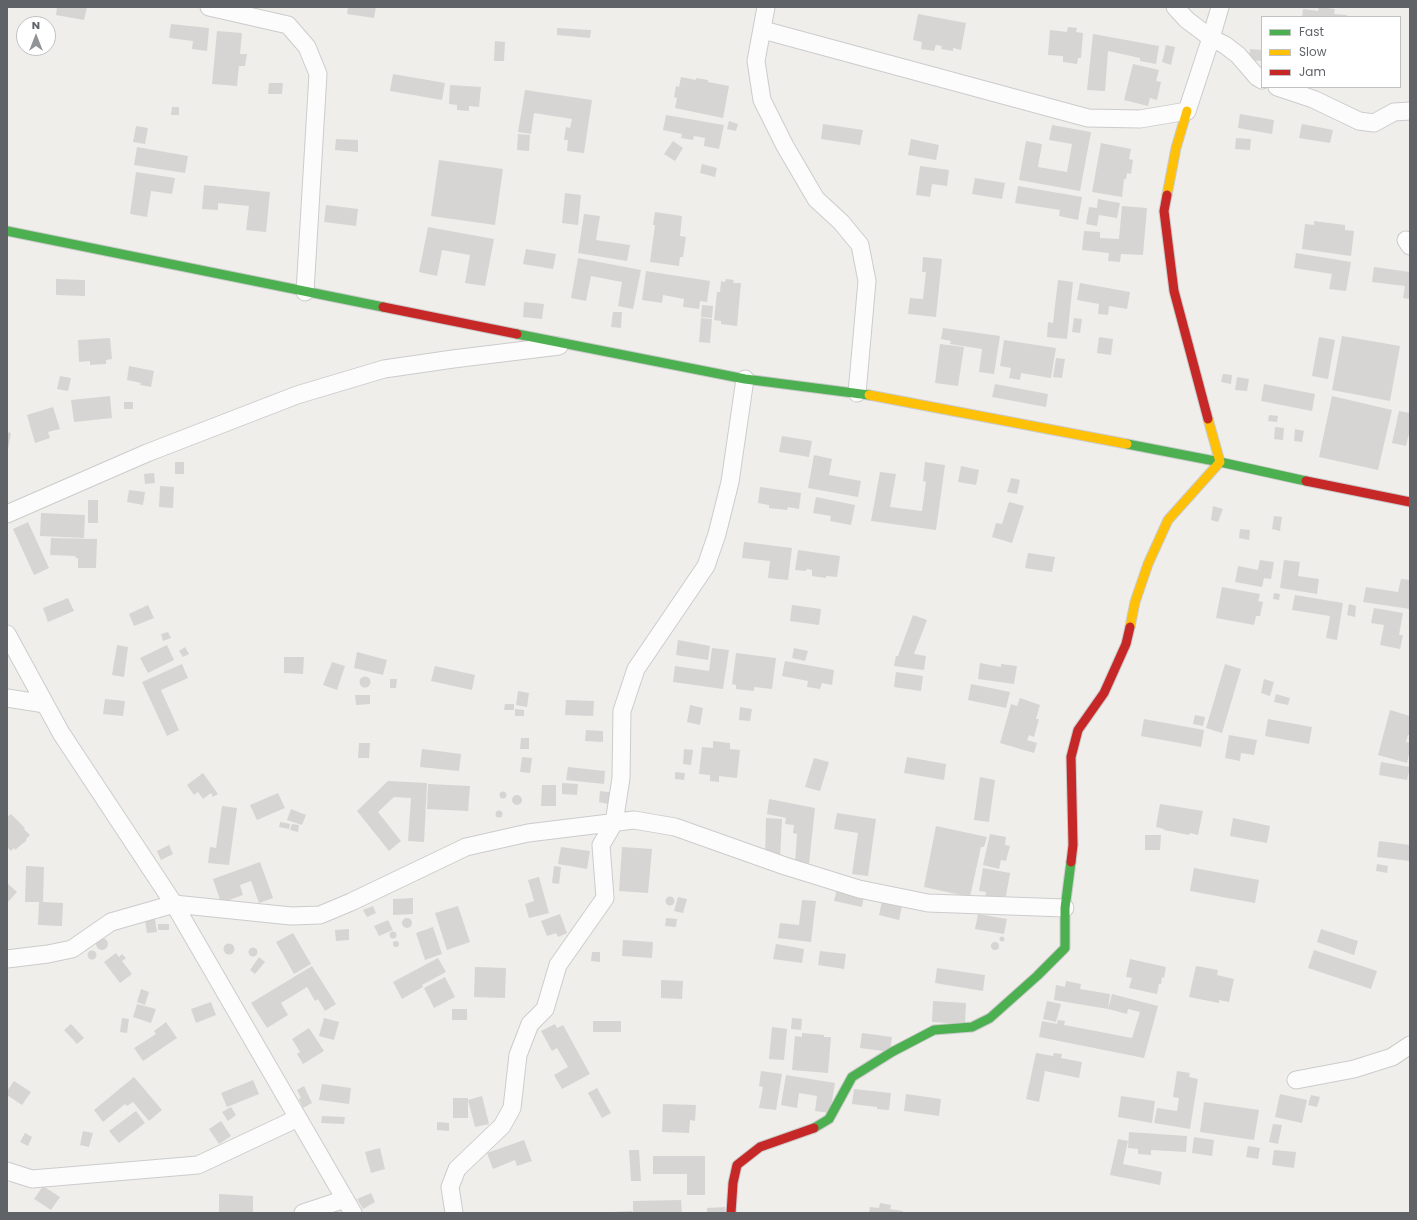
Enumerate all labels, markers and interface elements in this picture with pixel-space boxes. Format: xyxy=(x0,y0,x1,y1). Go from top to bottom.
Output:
north arrow xyxy=(16,16,56,56)
legend xyxy=(1261,16,1401,88)
text: N xyxy=(32,17,40,33)
text: Fast xyxy=(1299,23,1324,40)
text: Slow xyxy=(1299,43,1327,60)
text: Jam xyxy=(1299,63,1326,80)

